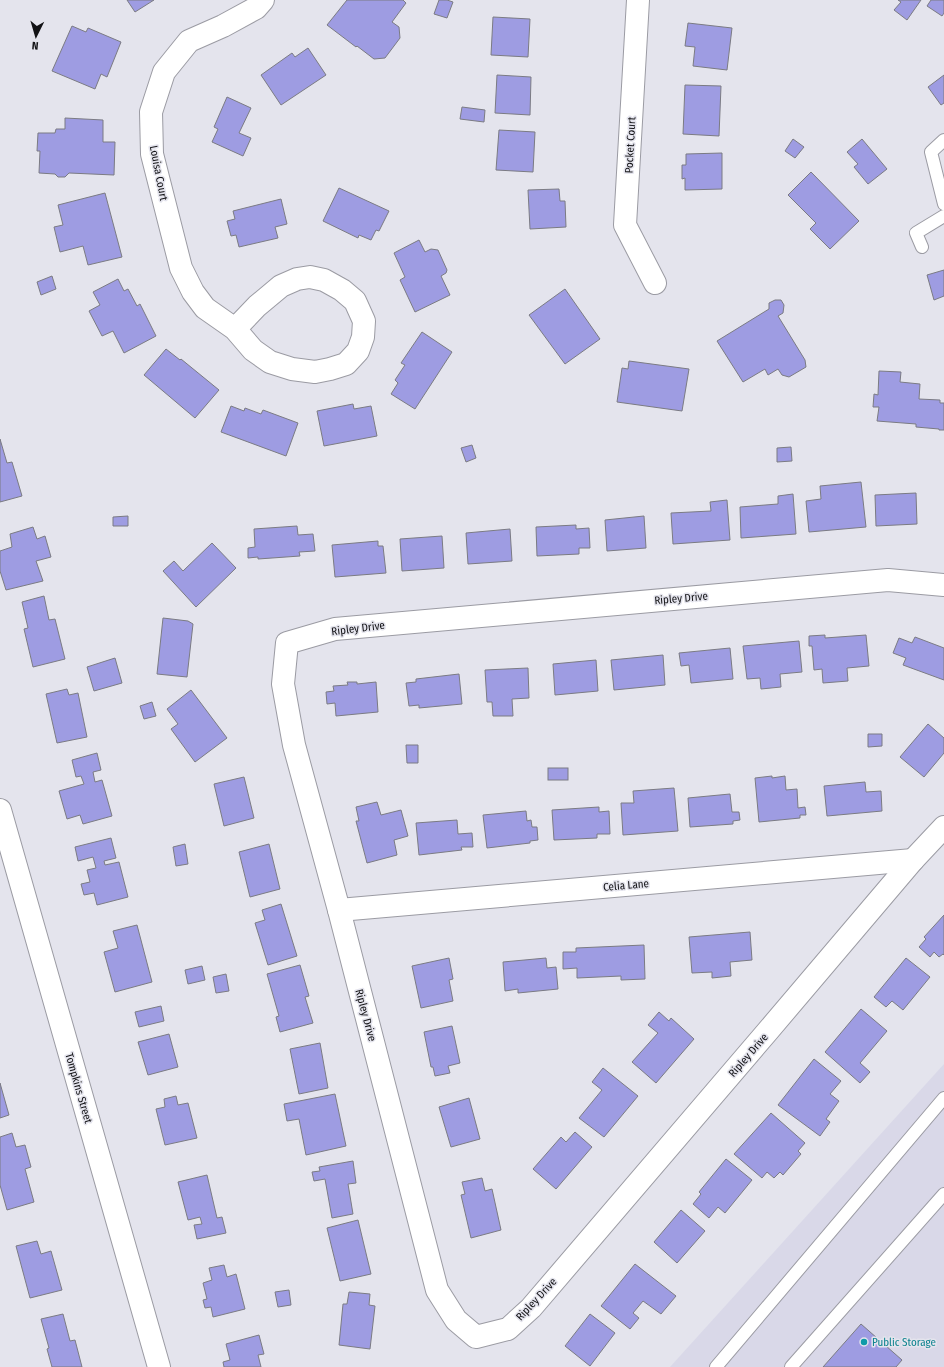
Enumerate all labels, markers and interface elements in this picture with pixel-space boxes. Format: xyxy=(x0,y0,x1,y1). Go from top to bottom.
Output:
north arrow xyxy=(16,16,56,56)
text: N xyxy=(31,39,39,52)
street label: Pocket Court xyxy=(623,116,639,174)
street label: Louisa Court xyxy=(147,144,170,202)
street label: Ripley Drive xyxy=(654,590,708,607)
street label: Ripley Drive xyxy=(331,619,385,638)
street label: Celia Lane xyxy=(603,877,649,894)
street label: Ripley Drive xyxy=(352,988,379,1043)
street label: Ripley Drive xyxy=(726,1031,771,1080)
street label: Tompkins Street xyxy=(62,1051,95,1125)
street label: Ripley Drive xyxy=(513,1275,559,1323)
place label: Public Storage xyxy=(872,1336,936,1349)
marker: Public Storage xyxy=(859,1337,869,1347)

